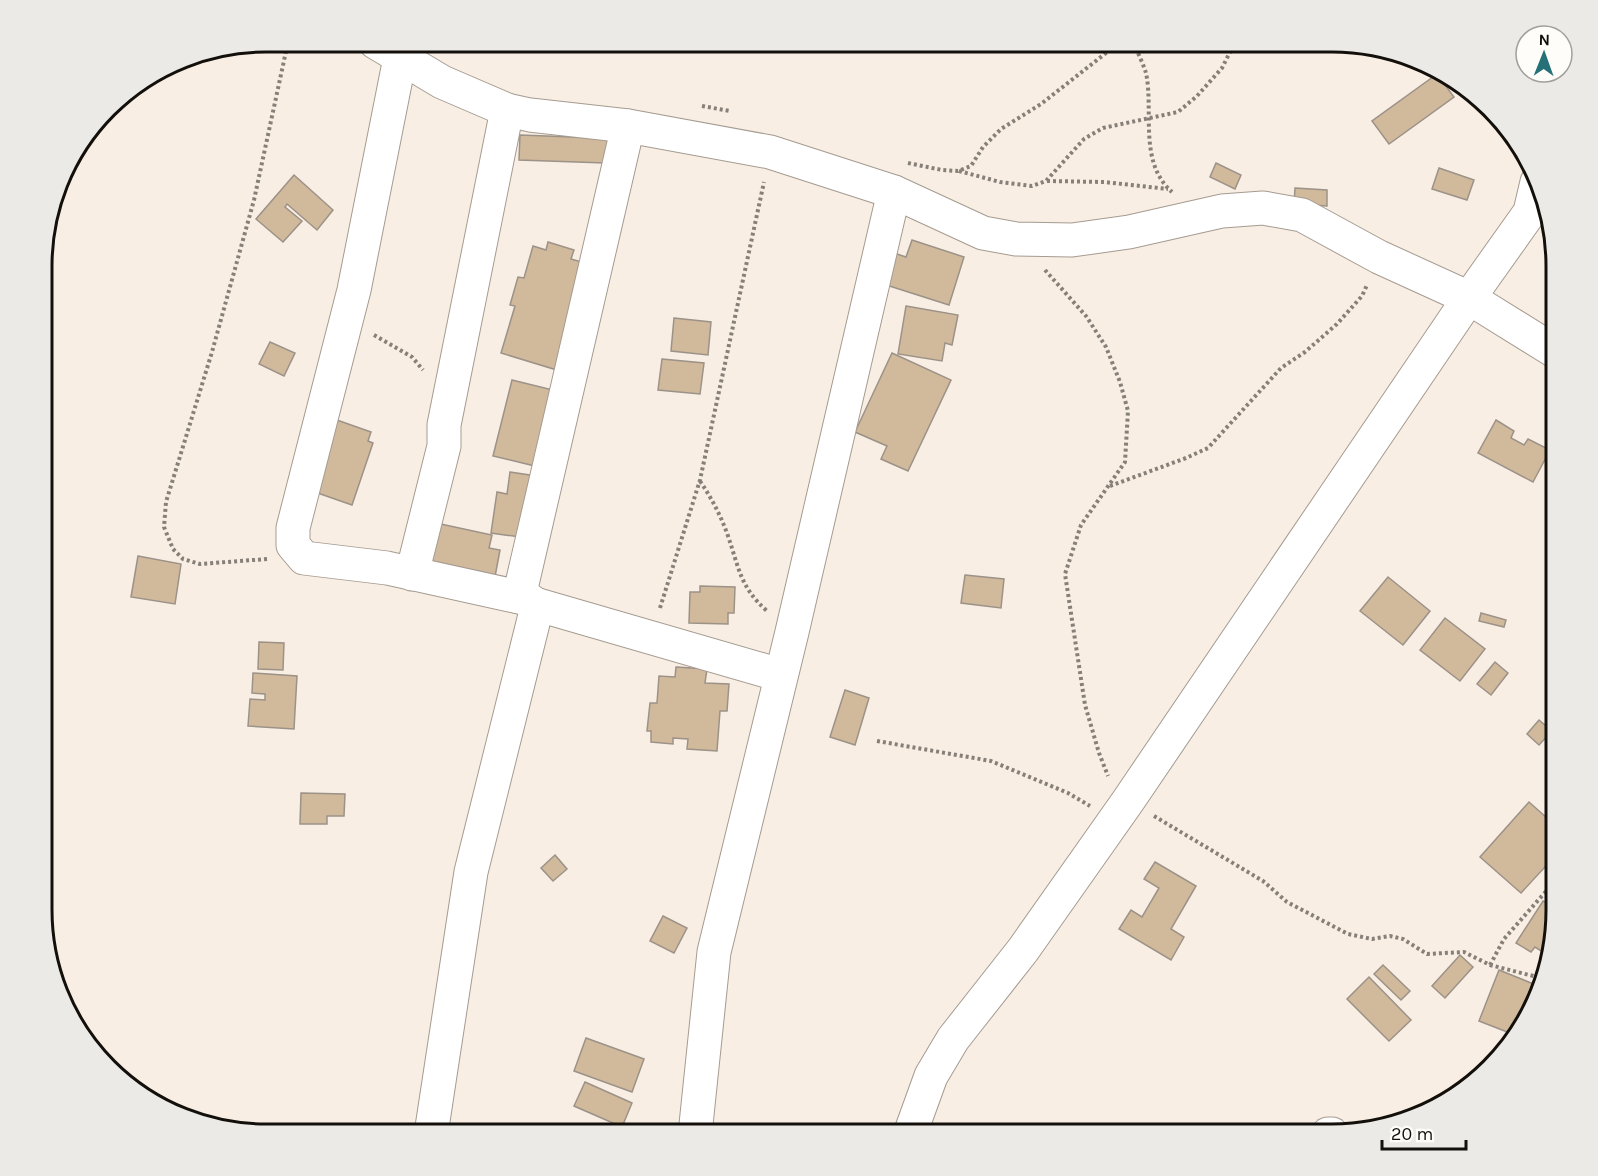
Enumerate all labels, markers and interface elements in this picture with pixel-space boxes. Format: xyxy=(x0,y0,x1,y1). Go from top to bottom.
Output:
north arrow xyxy=(1514,24,1574,84)
text: N xyxy=(1538,30,1550,49)
scale bar xyxy=(1382,1113,1466,1151)
text: 20 m xyxy=(1391,1123,1433,1145)

